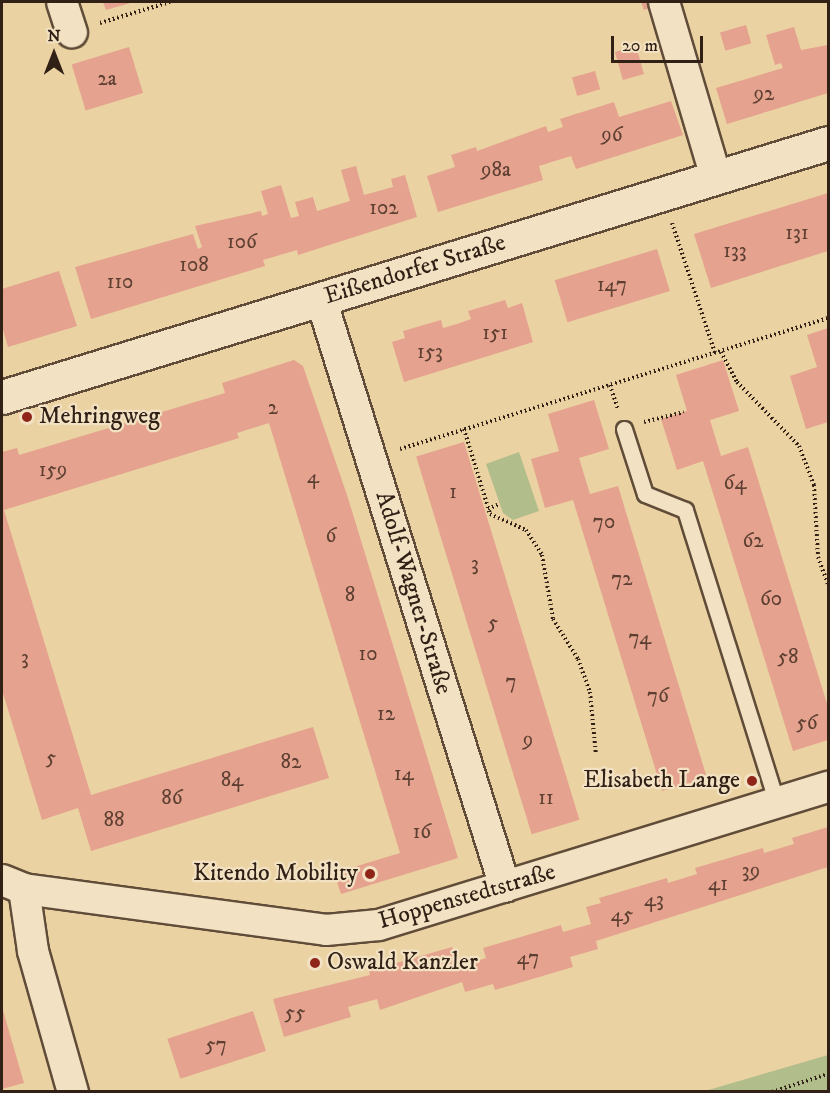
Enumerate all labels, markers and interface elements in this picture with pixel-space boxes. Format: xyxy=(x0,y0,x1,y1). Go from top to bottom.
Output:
north arrow xyxy=(24,24,84,84)
scale bar xyxy=(614,24,706,62)
text: N xyxy=(47,26,61,46)
text: 20 m xyxy=(622,35,658,57)
house number: 2a xyxy=(97,66,117,92)
house number: 92 xyxy=(754,81,774,107)
house number: 96 xyxy=(601,122,623,148)
house number: 98a xyxy=(481,157,511,183)
house number: 102 xyxy=(369,195,399,221)
house number: 131 xyxy=(785,220,809,246)
house number: 106 xyxy=(227,229,257,255)
street label: Eißendorfer Straße xyxy=(321,229,509,311)
house number: 133 xyxy=(723,238,747,264)
house number: 108 xyxy=(179,252,209,278)
house number: 110 xyxy=(107,269,133,295)
house number: 147 xyxy=(597,272,627,298)
house number: 151 xyxy=(482,320,508,346)
house number: 153 xyxy=(417,339,443,365)
house number: 2 xyxy=(268,395,278,421)
place label: Mehringweg xyxy=(39,403,160,431)
marker: Mehringweg xyxy=(20,410,34,424)
house number: 159 xyxy=(39,457,67,483)
house number: 4 xyxy=(307,464,319,490)
house number: 64 xyxy=(723,470,747,496)
house number: 1 xyxy=(449,479,457,505)
street label: Adolf-Wagner-Straße xyxy=(368,488,458,698)
house number: 70 xyxy=(593,509,615,535)
house number: 6 xyxy=(326,523,336,549)
house number: 62 xyxy=(742,528,764,554)
house number: 3 xyxy=(471,551,479,577)
house number: 72 xyxy=(611,566,633,592)
house number: 8 xyxy=(345,582,355,608)
house number: 60 xyxy=(760,586,782,612)
house number: 5 xyxy=(488,610,498,636)
house number: 74 xyxy=(629,625,651,651)
house number: 10 xyxy=(359,641,377,667)
house number: 58 xyxy=(778,644,798,670)
house number: 3 xyxy=(21,645,29,671)
house number: 7 xyxy=(505,669,517,695)
house number: 76 xyxy=(647,683,669,709)
house number: 12 xyxy=(377,701,395,727)
house number: 56 xyxy=(796,710,818,736)
house number: 9 xyxy=(523,727,533,753)
house number: 5 xyxy=(46,745,56,771)
house number: 82 xyxy=(281,749,301,775)
house number: 14 xyxy=(394,761,414,787)
house number: 84 xyxy=(221,767,243,793)
place label: Elisabeth Lange xyxy=(583,767,740,795)
marker: Elisabeth Lange xyxy=(745,774,759,788)
house number: 86 xyxy=(161,785,183,811)
house number: 11 xyxy=(538,785,554,811)
house number: 88 xyxy=(103,807,125,833)
house number: 16 xyxy=(413,819,431,845)
street label: Hoppenstedtstraße xyxy=(375,858,559,936)
house number: 39 xyxy=(742,858,760,884)
place label: Kitendo Mobility xyxy=(193,860,358,888)
marker: Kitendo Mobility xyxy=(363,867,377,881)
house number: 41 xyxy=(708,871,728,897)
house number: 43 xyxy=(644,887,664,913)
house number: 45 xyxy=(611,902,633,928)
house number: 47 xyxy=(517,945,539,971)
place label: Oswald Kanzler xyxy=(327,949,478,977)
marker: Oswald Kanzler xyxy=(308,956,322,970)
house number: 55 xyxy=(285,1000,305,1026)
house number: 57 xyxy=(205,1032,227,1058)

